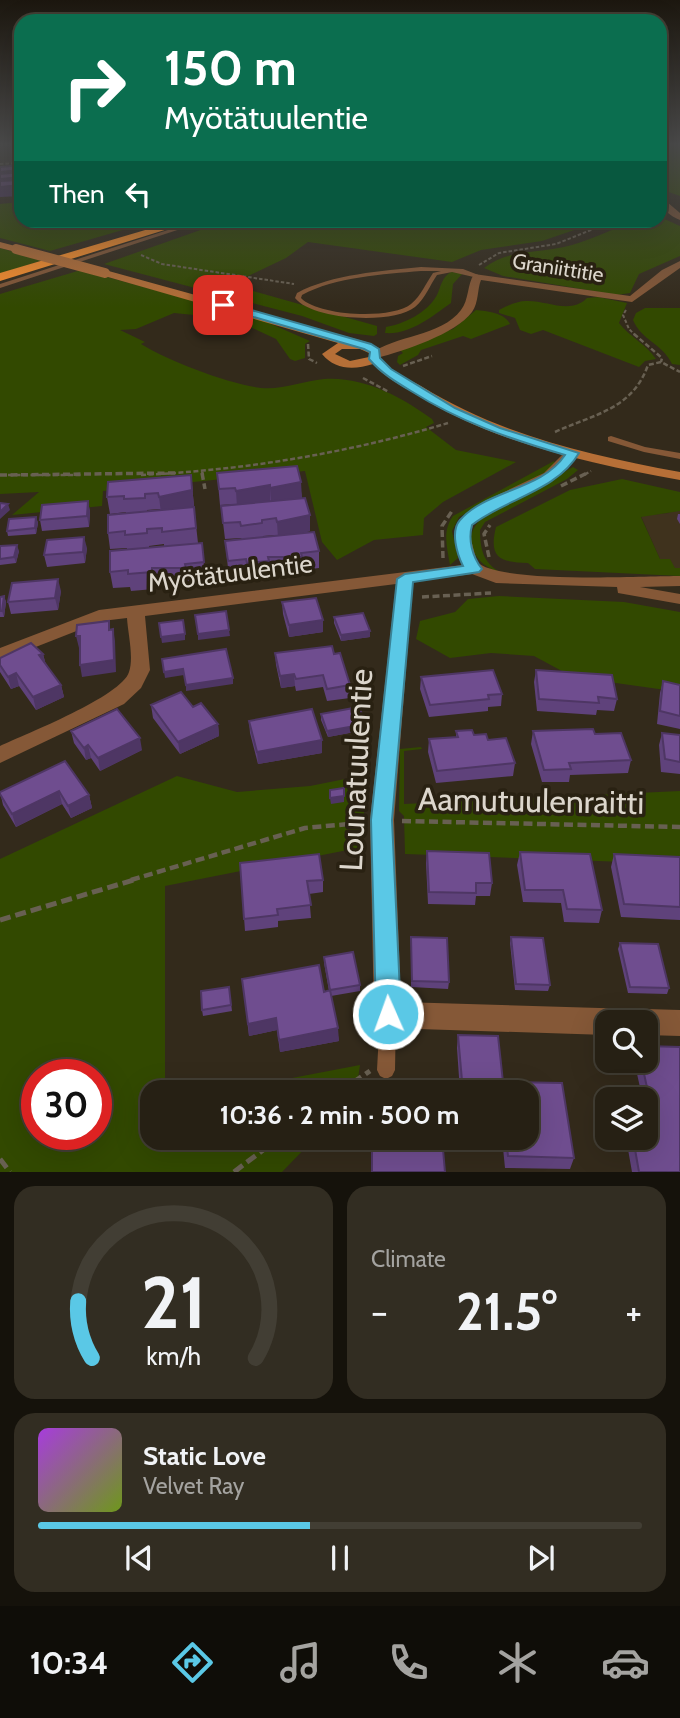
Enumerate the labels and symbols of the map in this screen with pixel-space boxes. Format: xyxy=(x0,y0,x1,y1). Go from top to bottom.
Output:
street label: Graniittitie xyxy=(511,248,606,287)
pin xyxy=(193,275,253,335)
street label: Myötätuulentie xyxy=(146,547,314,599)
street label: Lounatuulentie xyxy=(331,668,380,872)
street label: Aamutuulenraitti xyxy=(418,779,644,822)
position arrow xyxy=(351,977,425,1051)
speed limit sign: 30 xyxy=(21,1059,112,1150)

